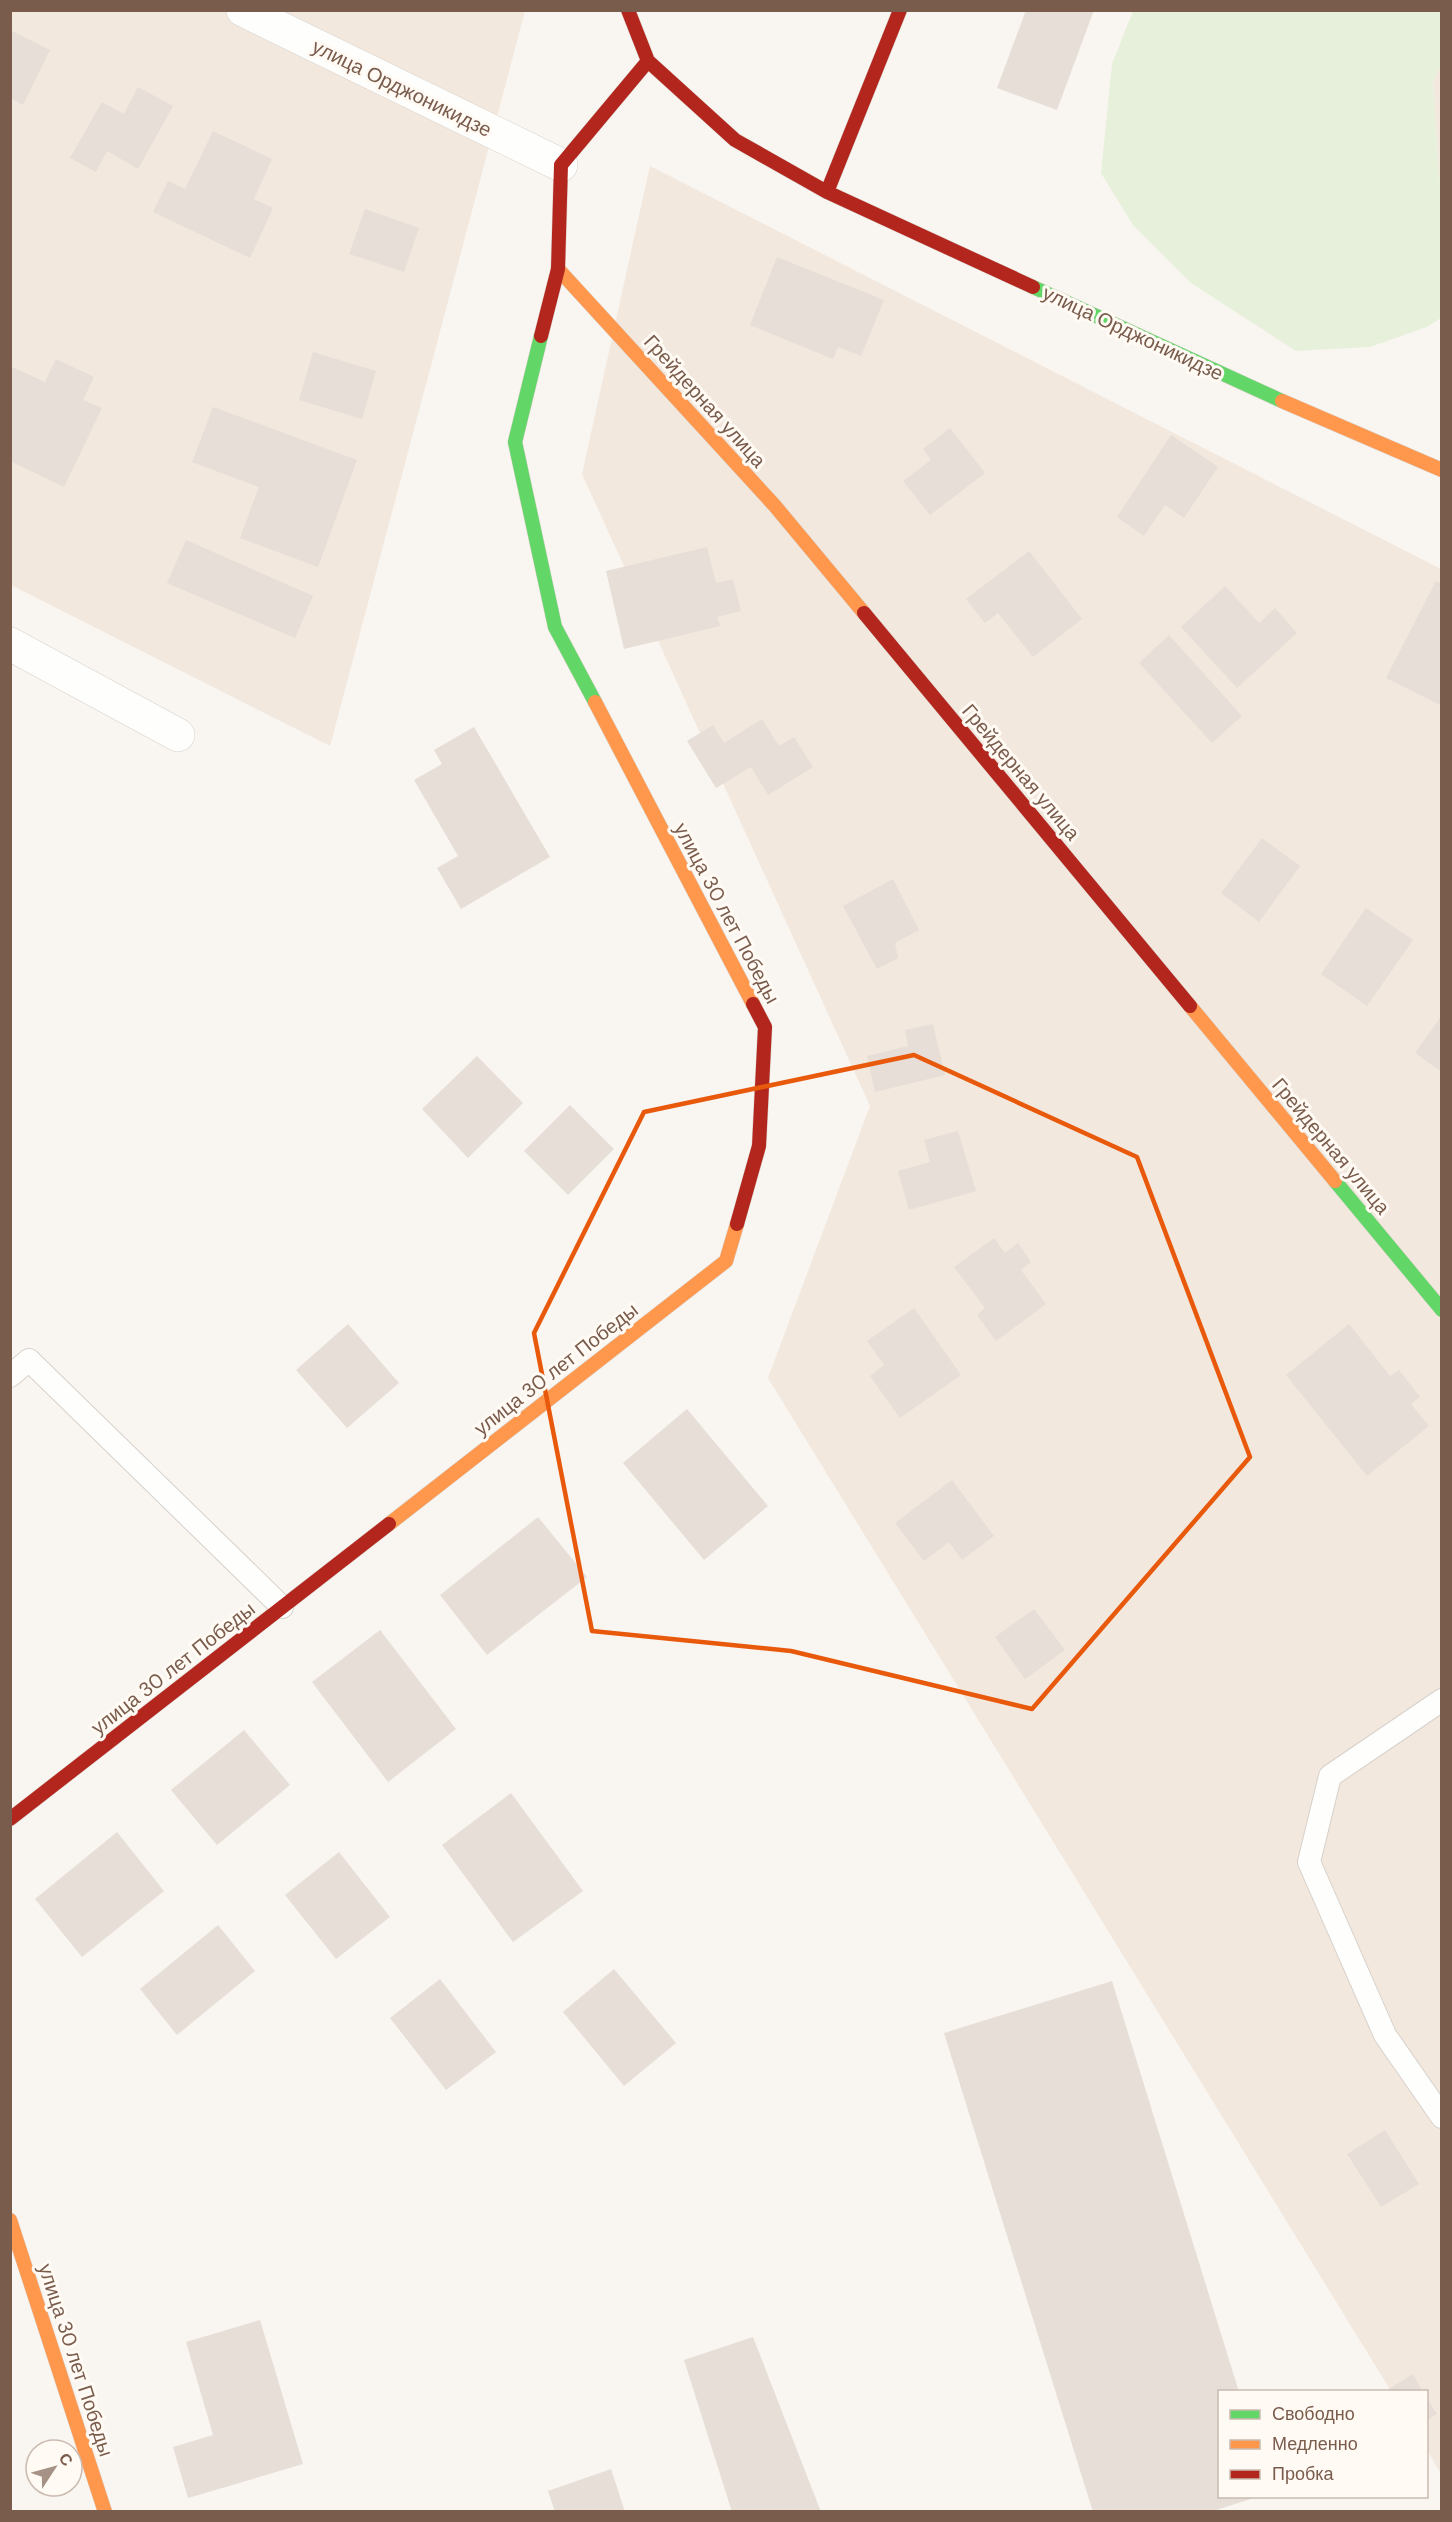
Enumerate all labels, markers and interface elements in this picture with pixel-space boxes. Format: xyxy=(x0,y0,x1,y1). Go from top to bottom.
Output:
street label: улица Орджоникидзе xyxy=(308,33,496,143)
street label: улица Орджоникидзе xyxy=(1038,280,1228,386)
street label: Грейдерная улица xyxy=(638,329,772,474)
street label: Грейдерная улица xyxy=(956,698,1086,846)
street label: улица 30 лет Победы xyxy=(668,818,786,1008)
street label: Грейдерная улица xyxy=(1266,1072,1396,1220)
street label: улица 30 лет Победы xyxy=(469,1297,643,1441)
street label: улица 30 лет Победы xyxy=(86,1596,260,1740)
street label: улица 30 лет Победы xyxy=(33,2260,119,2460)
legend xyxy=(1218,2390,1428,2498)
text: Свободно xyxy=(1272,2402,1355,2426)
text: Медленно xyxy=(1272,2432,1358,2456)
north arrow xyxy=(24,2438,84,2498)
text: С xyxy=(54,2449,78,2471)
text: Пробка xyxy=(1272,2462,1335,2486)

